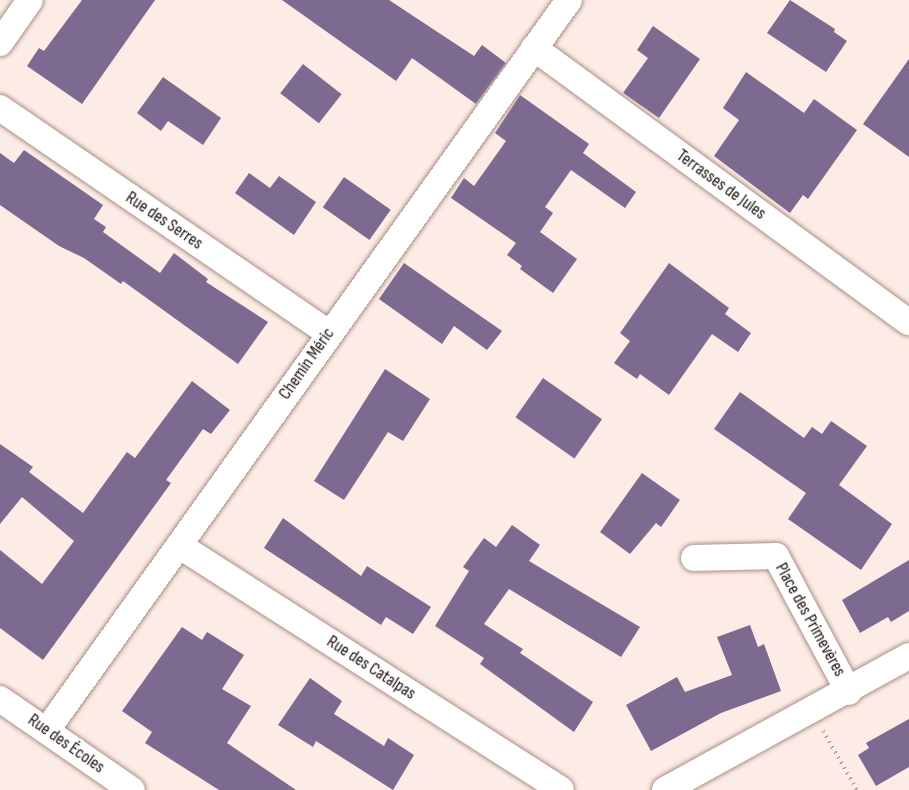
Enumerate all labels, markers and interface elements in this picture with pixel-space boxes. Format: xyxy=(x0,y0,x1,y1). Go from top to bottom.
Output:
street label: Terrasses de Jules xyxy=(672,145,770,225)
street label: Rue des Serres xyxy=(121,187,207,255)
street label: Chemin Méric xyxy=(274,324,340,404)
street label: Place des Primevères xyxy=(770,559,850,681)
street label: Rue des Catalpas xyxy=(322,631,420,705)
street label: Rue des Écoles xyxy=(23,710,109,778)

